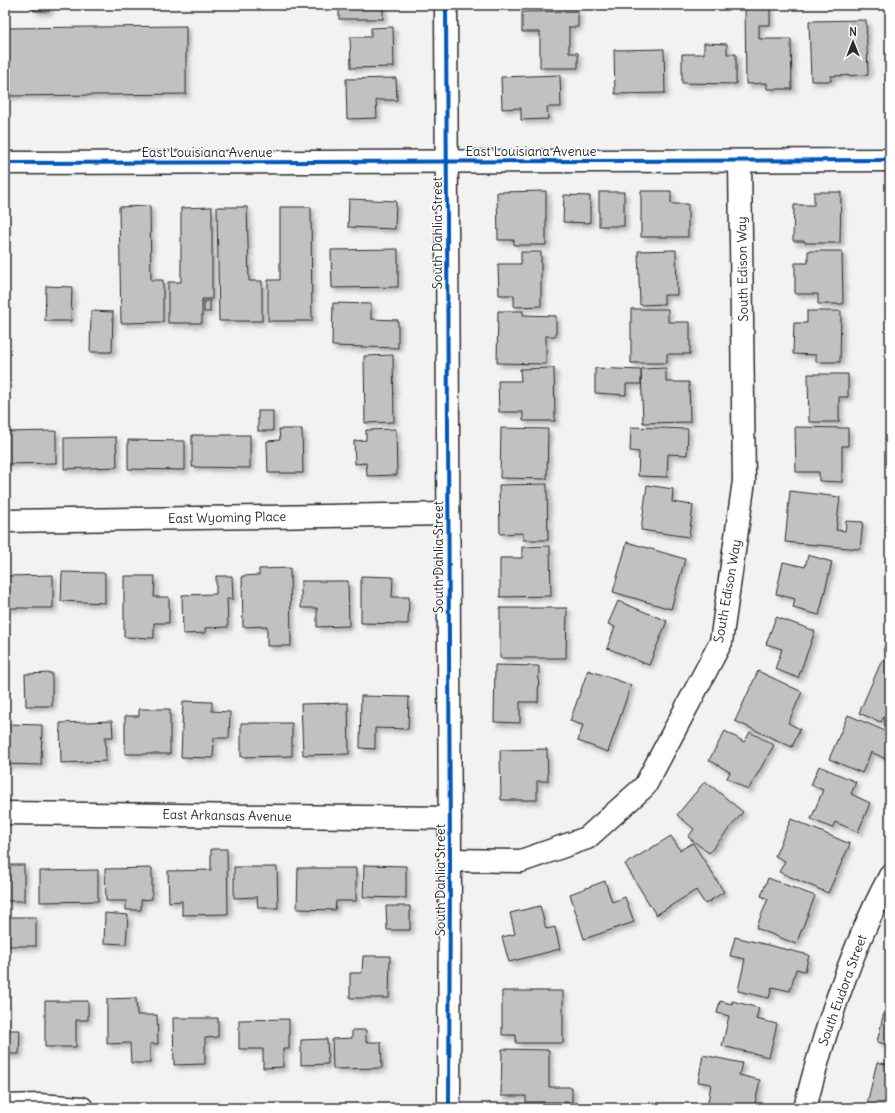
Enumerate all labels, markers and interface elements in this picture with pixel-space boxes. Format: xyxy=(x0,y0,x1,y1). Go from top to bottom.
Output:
north arrow xyxy=(833,22,873,62)
text: N xyxy=(849,25,857,39)
street label: East Louisiana Avenue xyxy=(466,143,596,160)
street label: East Louisiana Avenue xyxy=(142,144,272,161)
street label: South Dahlia Street xyxy=(429,176,446,289)
street label: South Edison Way xyxy=(733,216,752,322)
street label: South Dahlia Street xyxy=(430,500,447,613)
street label: East Wyoming Place xyxy=(168,508,286,527)
street label: South Edison Way xyxy=(710,538,745,644)
street label: East Arkansas Avenue xyxy=(162,806,292,825)
street label: South Dahlia Street xyxy=(432,823,449,936)
street label: South Eudora Street xyxy=(814,932,871,1048)

